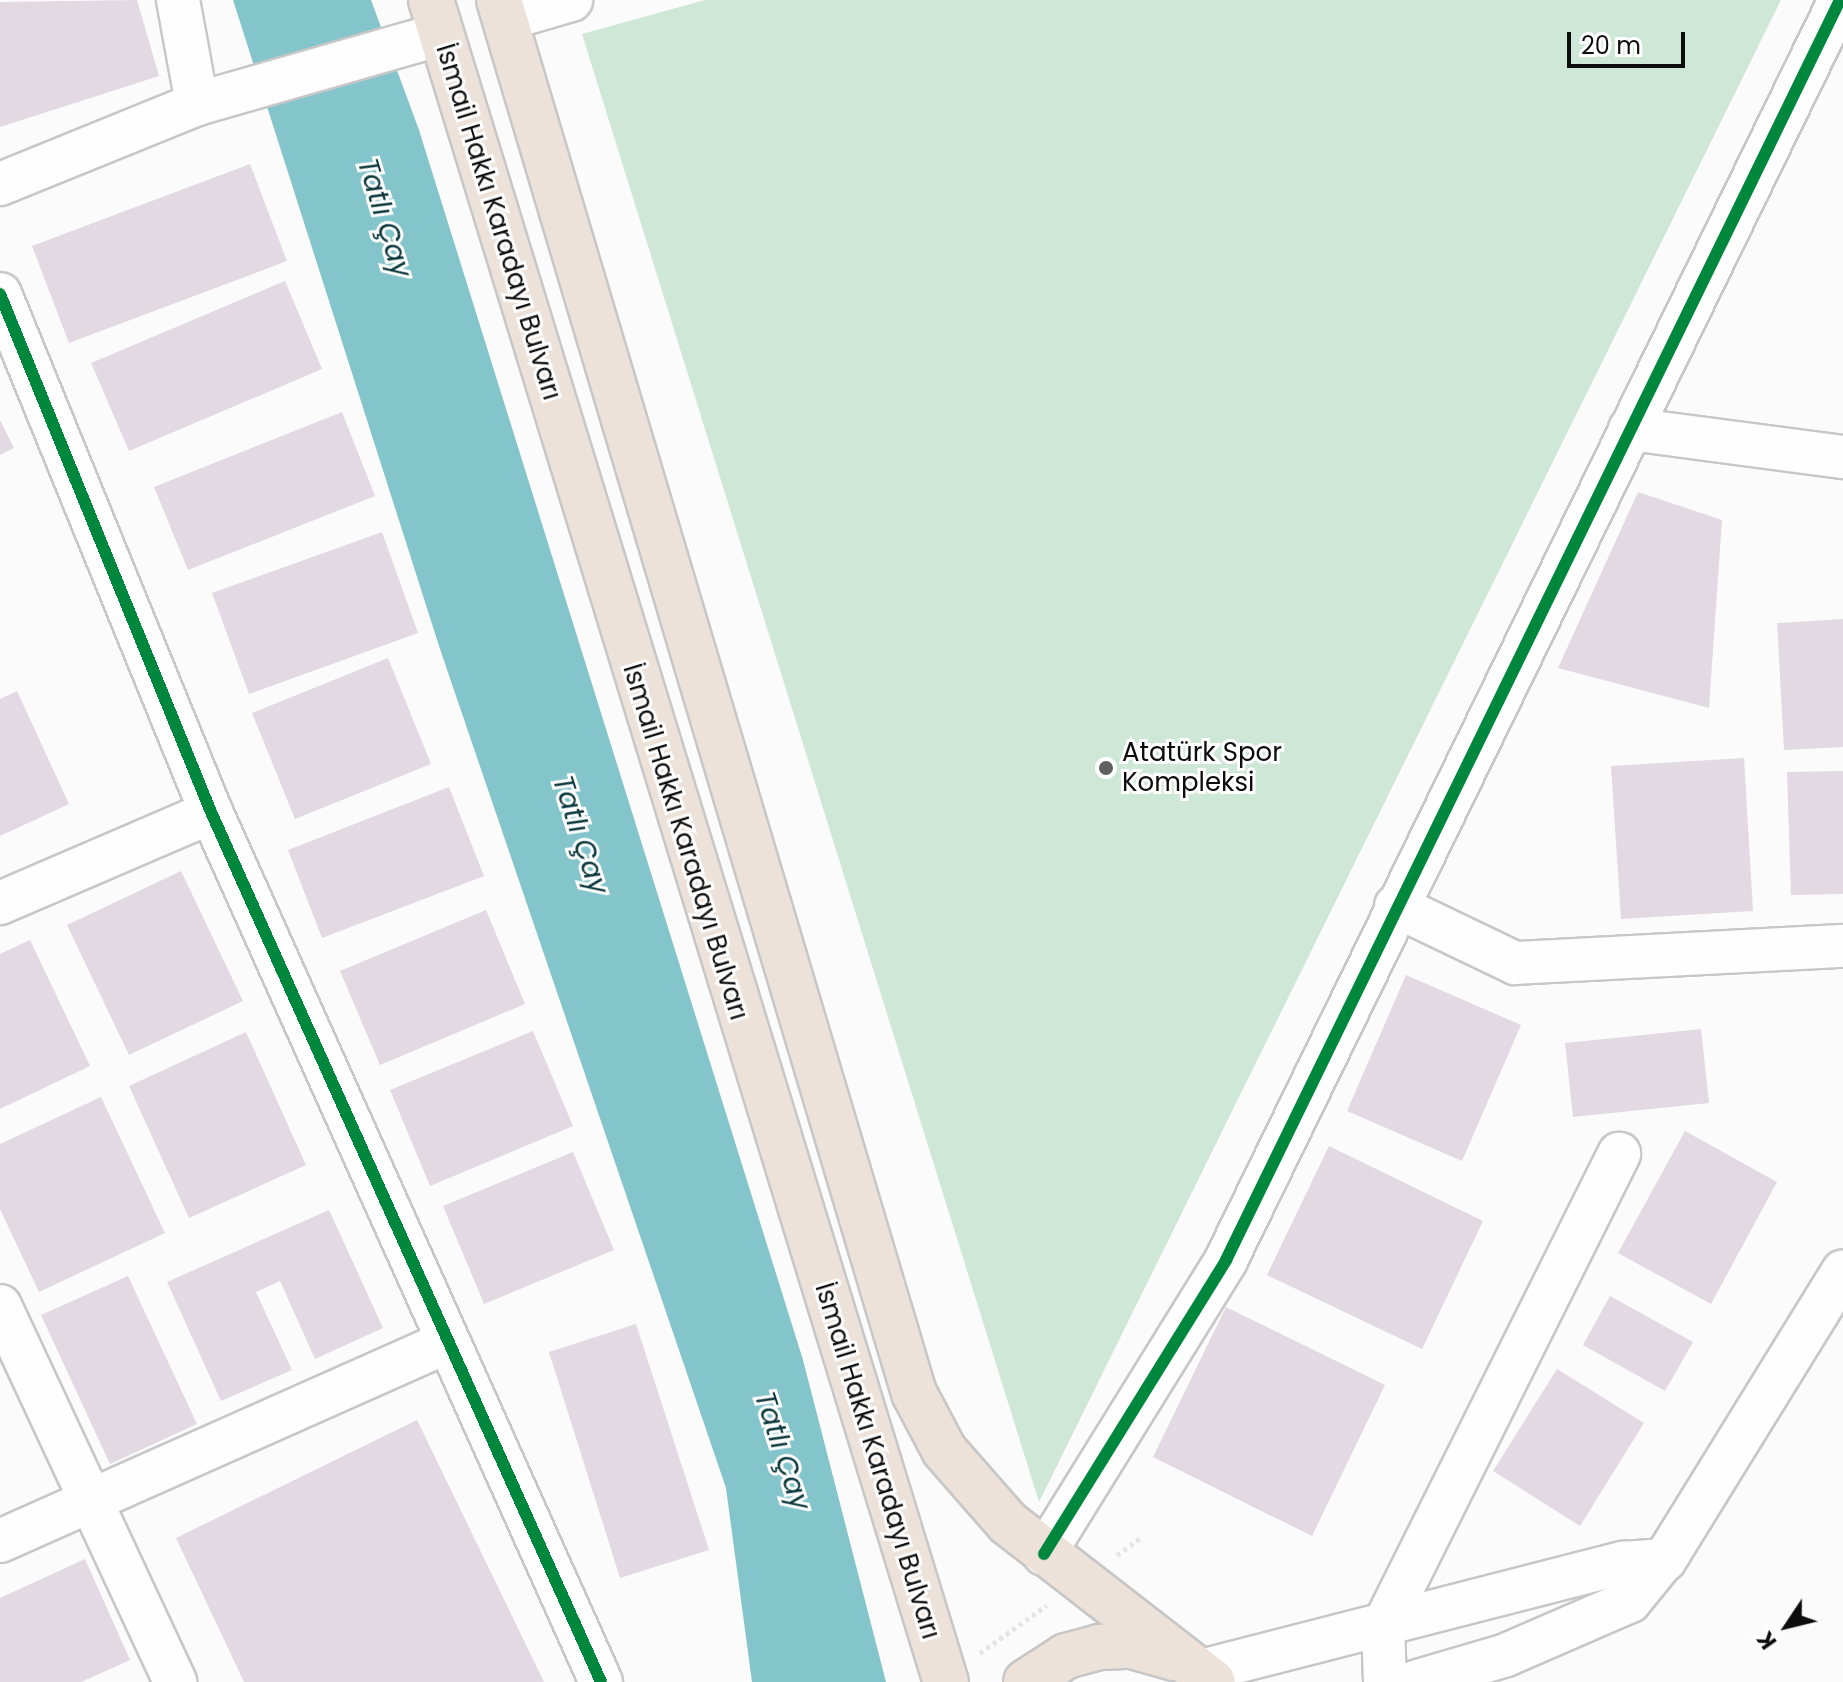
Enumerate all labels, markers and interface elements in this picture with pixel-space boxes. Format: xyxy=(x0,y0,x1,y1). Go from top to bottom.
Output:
scale bar xyxy=(1571,16,1689,66)
text: 20 m xyxy=(1581,29,1641,62)
street label: İsmail Hakkı Karadayı Bulvarı xyxy=(429,40,567,404)
water label: Tatlı Çay xyxy=(350,154,418,282)
street label: İsmail Hakkı Karadayı Bulvarı xyxy=(616,660,754,1024)
place label: Atatürk Spor Kompleksi xyxy=(1122,737,1282,798)
marker: Atatürk Spor Kompleksi xyxy=(1097,759,1115,777)
water label: Tatlı Çay xyxy=(545,771,615,899)
street label: İsmail Hakkı Karadayı Bulvarı xyxy=(808,1279,946,1643)
water label: Tatlı Çay xyxy=(747,1387,817,1515)
north arrow xyxy=(1747,1586,1827,1666)
text: K xyxy=(1750,1625,1784,1655)

